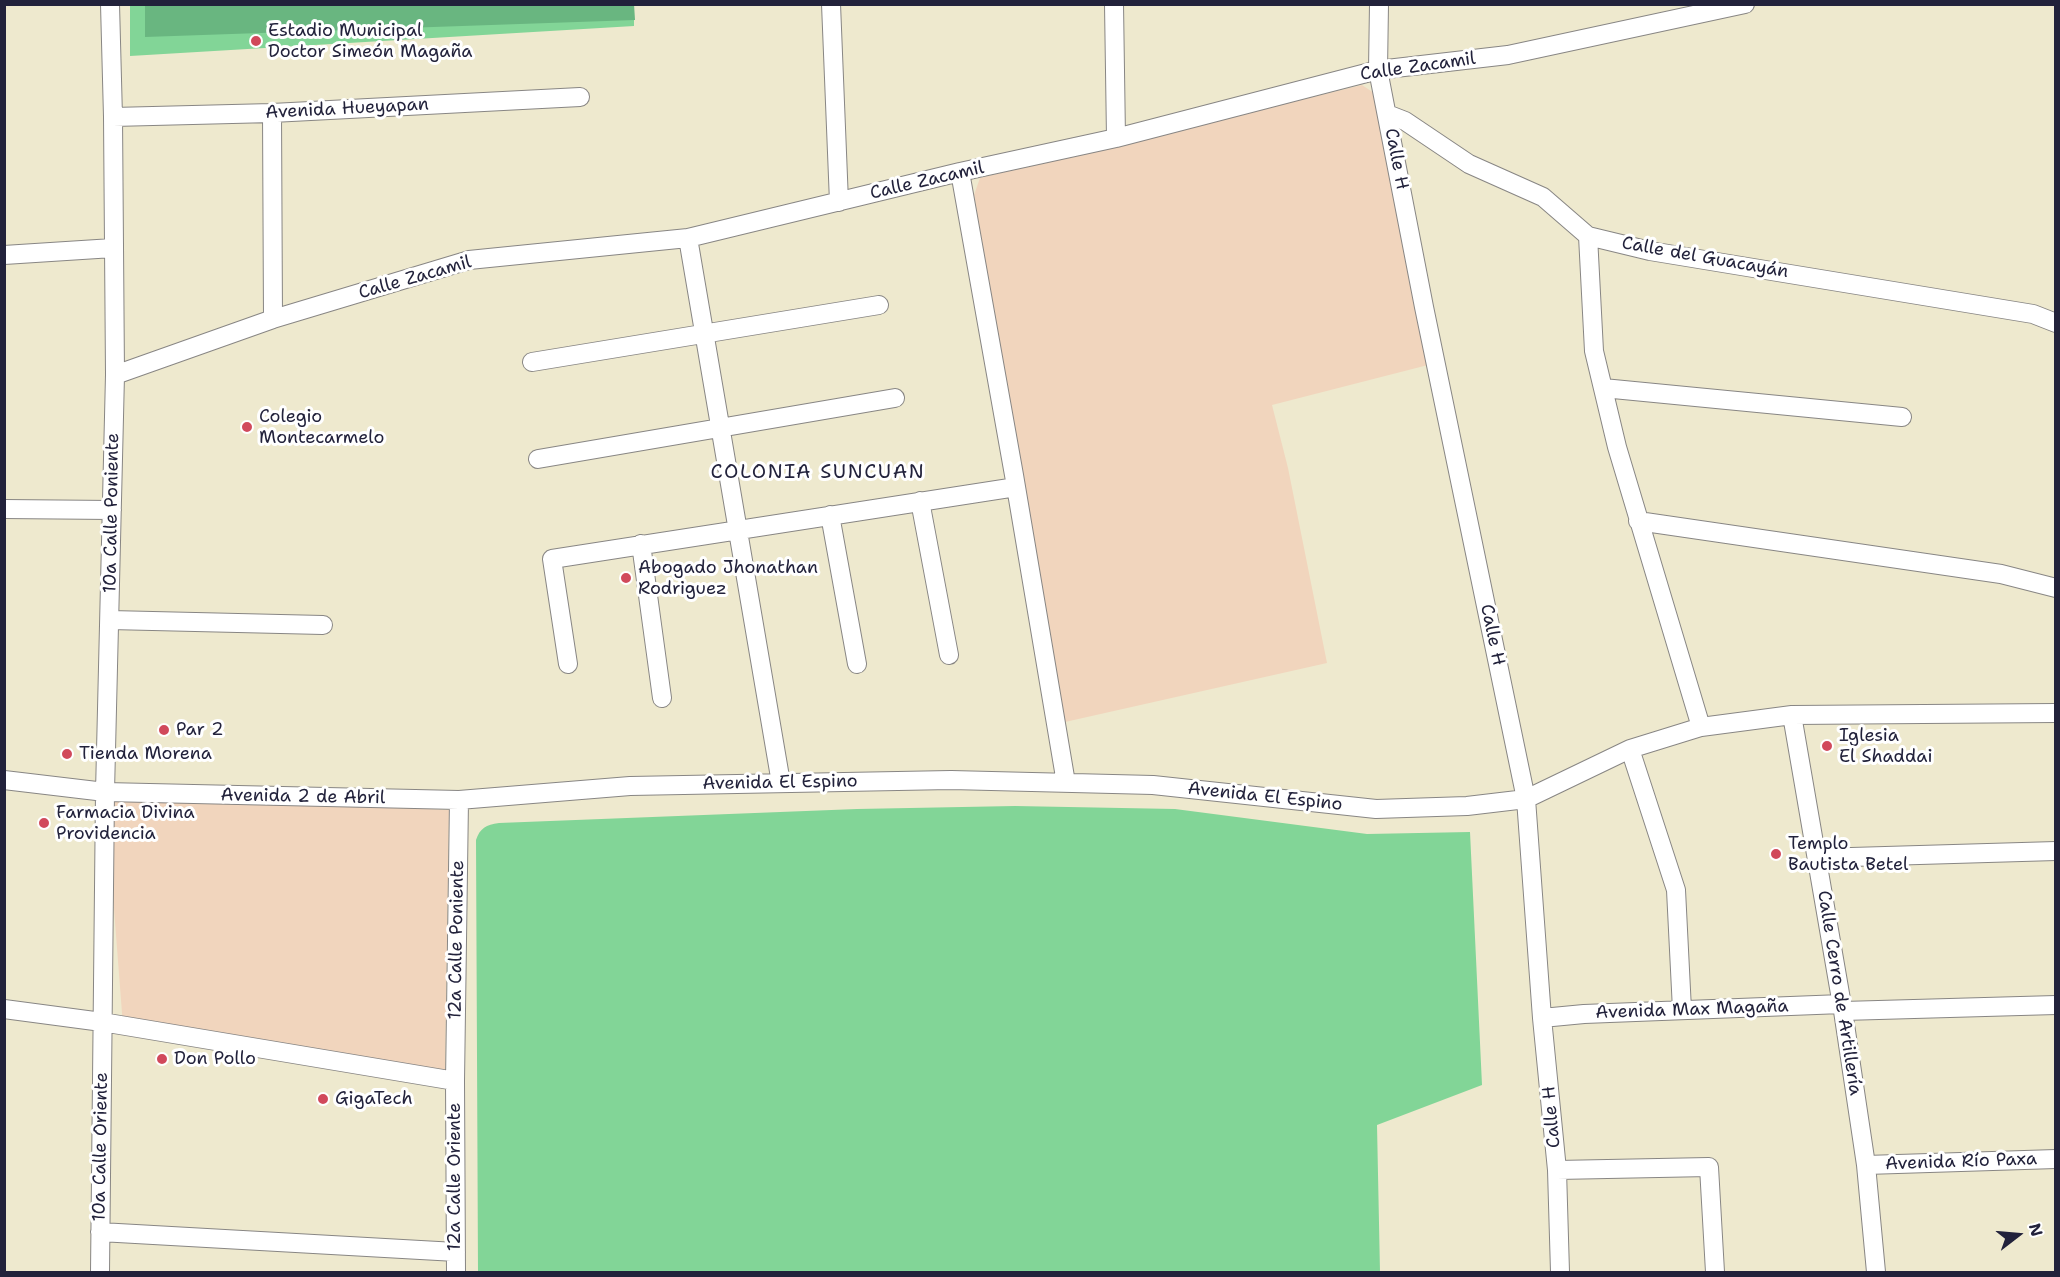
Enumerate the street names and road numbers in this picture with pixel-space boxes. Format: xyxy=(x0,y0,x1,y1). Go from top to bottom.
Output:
street label: Calle Zacamil xyxy=(1359,48,1477,86)
street label: Avenida Hueyapan xyxy=(265,94,429,124)
street label: Calle H xyxy=(1379,126,1413,192)
street label: Calle Zacamil xyxy=(868,157,986,205)
street label: Calle del Guacayán xyxy=(1620,233,1790,283)
street label: Calle Zacamil xyxy=(356,252,474,304)
street label: 10a Calle Poniente xyxy=(100,433,124,593)
street label: Calle H xyxy=(1475,602,1509,668)
street label: Avenida El Espino xyxy=(702,771,858,795)
street label: Avenida El Espino xyxy=(1187,778,1343,816)
street label: Avenida 2 de Abril xyxy=(220,785,386,809)
street label: 12a Calle Poniente xyxy=(445,860,469,1020)
street label: Calle Cerro de Artillería xyxy=(1812,889,1866,1097)
street label: Avenida Max Magaña xyxy=(1595,996,1789,1024)
street label: 10a Calle Oriente xyxy=(89,1072,113,1222)
street label: Calle H xyxy=(1539,1085,1565,1149)
street label: 12a Calle Oriente xyxy=(444,1103,466,1251)
street label: Avenida Río Paxa xyxy=(1885,1149,2037,1175)

